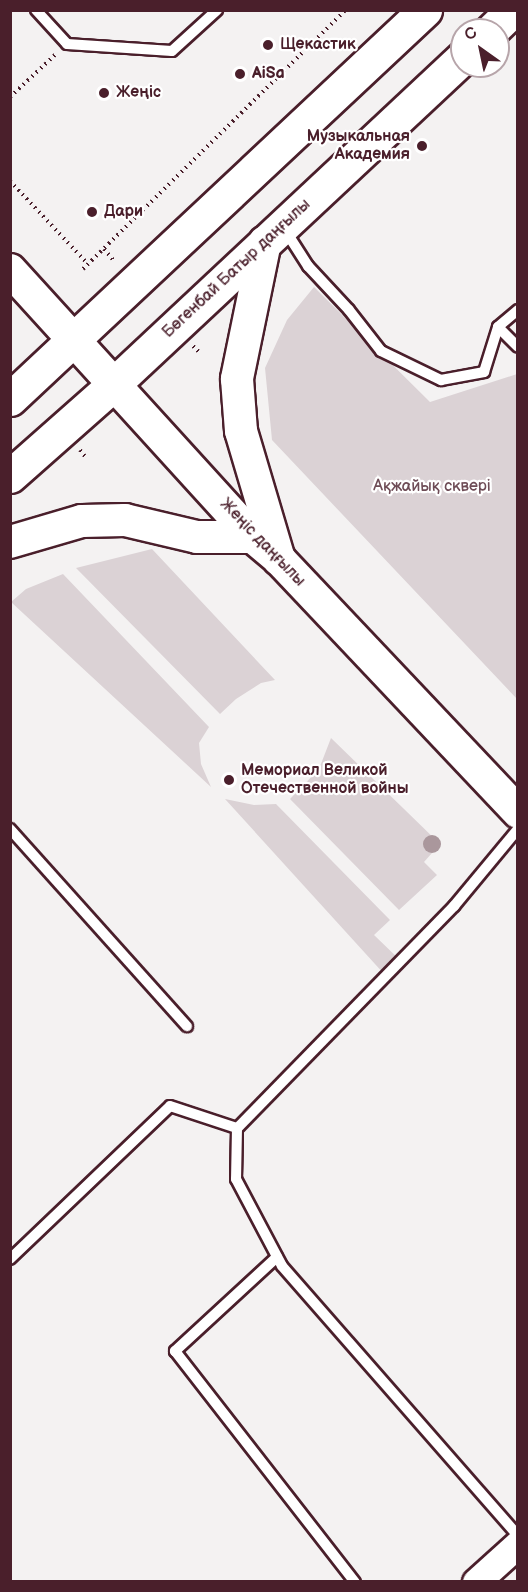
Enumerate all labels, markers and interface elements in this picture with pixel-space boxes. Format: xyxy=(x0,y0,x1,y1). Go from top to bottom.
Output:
north arrow xyxy=(450,18,510,78)
text: С xyxy=(461,23,481,45)
place label: Щекастик xyxy=(280,35,356,55)
marker: Щекастик xyxy=(261,38,275,52)
place label: AiSa xyxy=(252,64,285,84)
marker: AiSa xyxy=(233,67,247,81)
place label: Жеңіс xyxy=(116,83,161,103)
marker: Жеңіс xyxy=(97,86,111,100)
place label: Музыкальная Академия xyxy=(307,127,410,165)
marker: Музыкальная Академия xyxy=(415,139,429,153)
street label: Бөгенбай Батыр даңғылы xyxy=(159,195,315,343)
place label: Дари xyxy=(104,202,143,222)
marker: Дари xyxy=(85,205,99,219)
park label: Ақжайық сквері xyxy=(373,477,491,497)
street label: Жеңіс даңғылы xyxy=(215,495,309,591)
place label: Мемориал Великой Отечественной войны xyxy=(241,761,409,799)
marker: Мемориал Великой Отечественной войны xyxy=(222,773,236,787)

